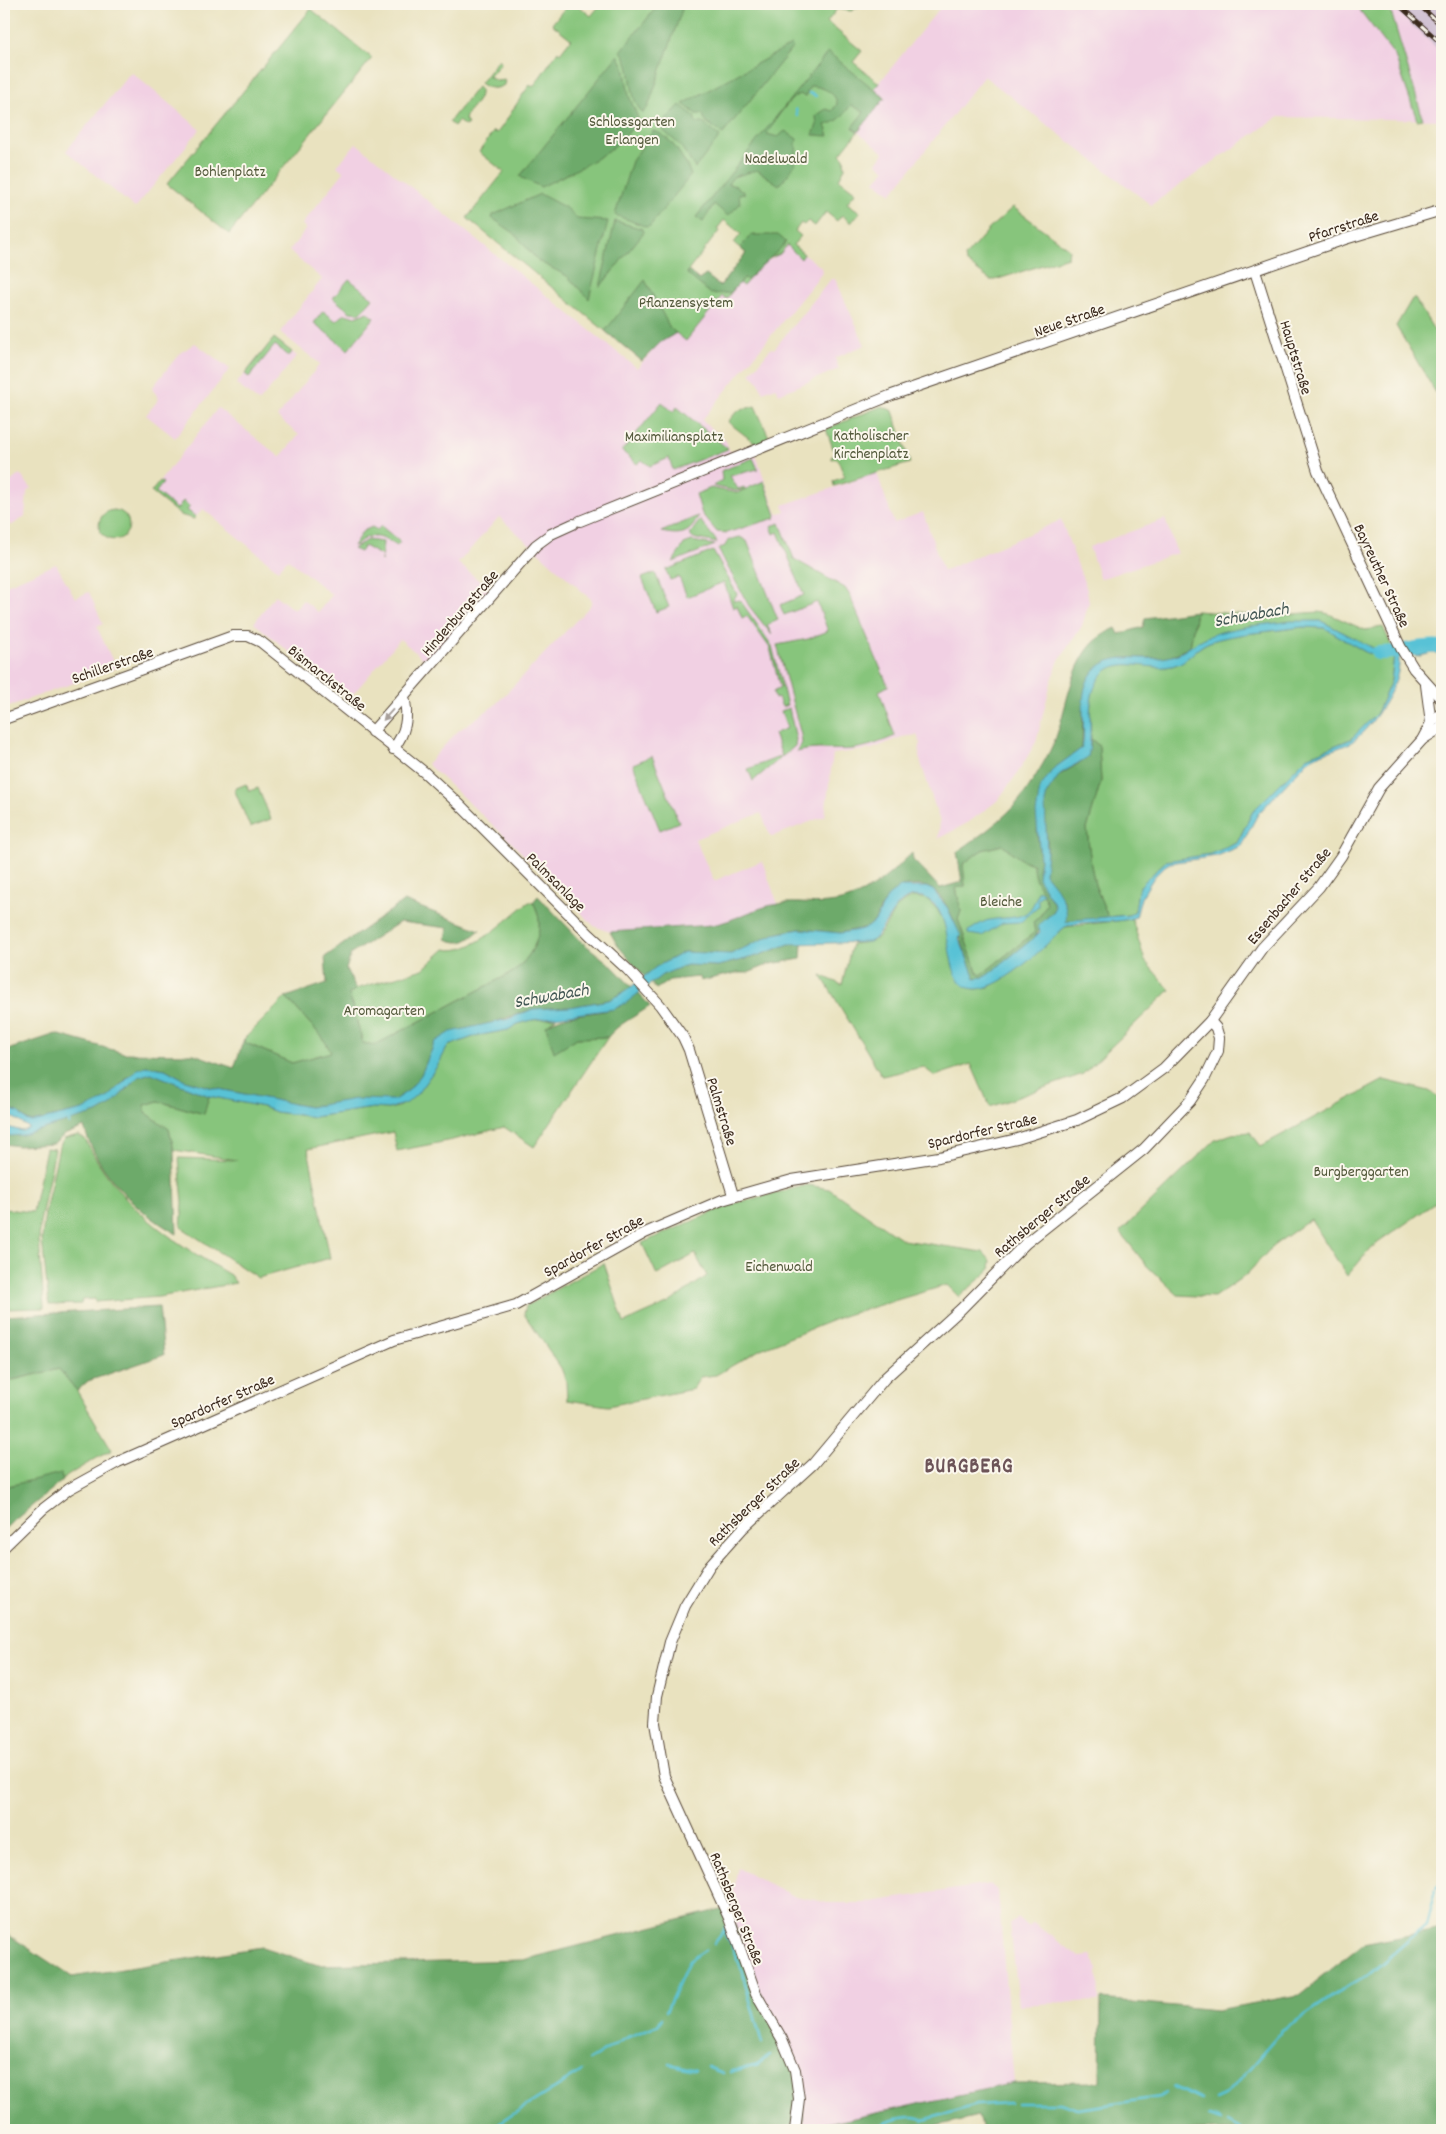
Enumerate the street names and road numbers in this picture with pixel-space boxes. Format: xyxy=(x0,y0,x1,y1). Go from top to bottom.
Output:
street label: Pfarrstraße xyxy=(1306,205,1382,250)
street label: Neue Straße xyxy=(1031,299,1108,344)
street label: Hauptstraße xyxy=(1272,318,1317,398)
street label: Bayreuther Straße xyxy=(1347,520,1415,632)
street label: Hindenburgstraße xyxy=(417,565,505,662)
street label: Bismarckstraße xyxy=(282,640,371,718)
street label: Schillerstraße xyxy=(69,642,157,691)
street label: Essenbacher Straße xyxy=(1242,843,1338,950)
street label: Palmsanlage xyxy=(520,848,590,918)
street label: Palmstraße xyxy=(699,1075,742,1149)
street label: Spardorfer Straße xyxy=(926,1109,1040,1156)
street label: Rathsberger Straße xyxy=(989,1170,1096,1264)
street label: Spardorfer Straße xyxy=(540,1210,649,1284)
street label: Spardorfer Straße xyxy=(167,1369,279,1436)
street label: Rathsberger Straße xyxy=(704,1453,806,1553)
street label: Rathsberger Straße xyxy=(703,1849,769,1969)

